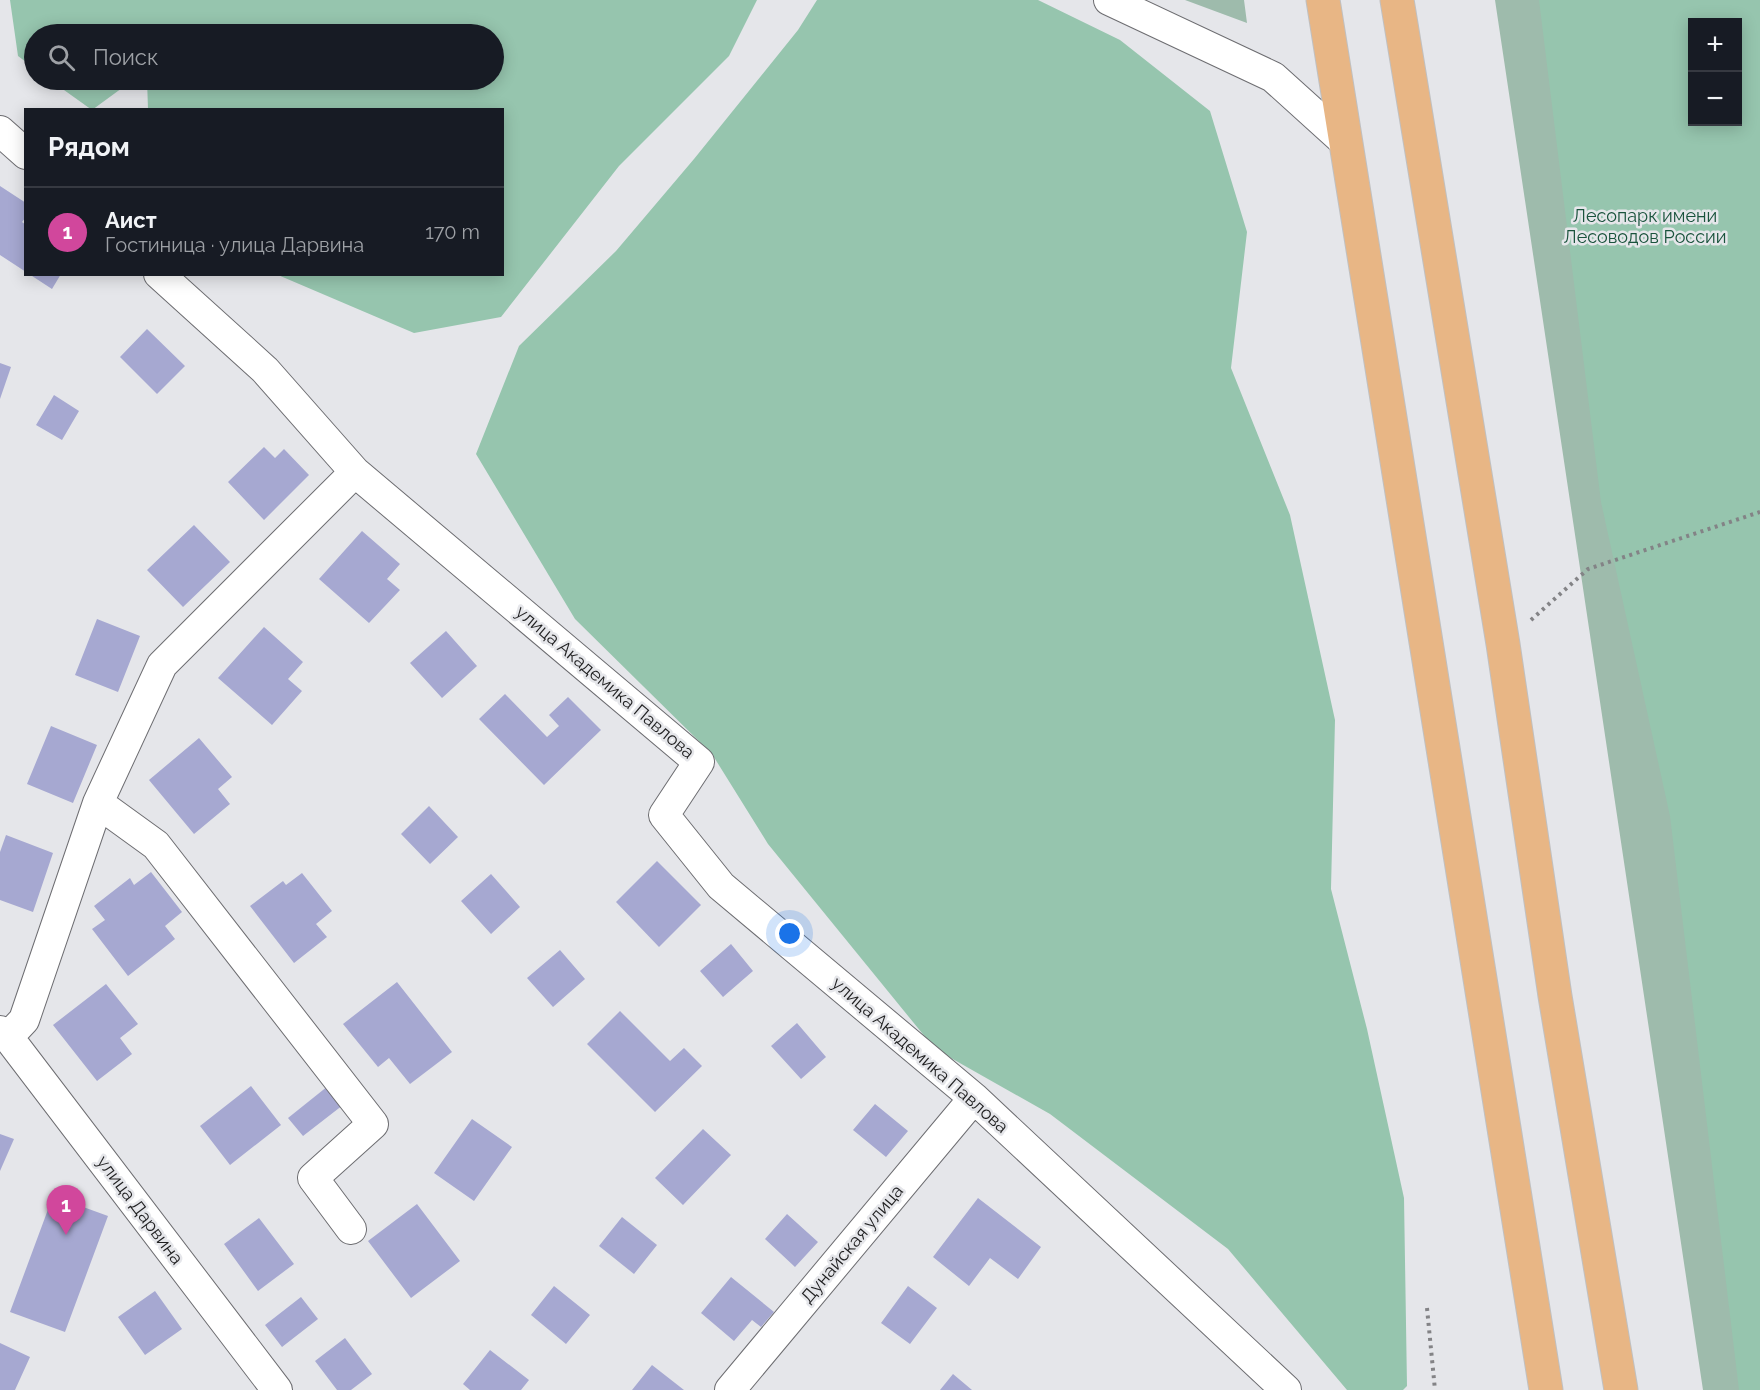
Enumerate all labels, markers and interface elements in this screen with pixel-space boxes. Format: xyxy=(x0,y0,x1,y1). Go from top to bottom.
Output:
map controls xyxy=(1688,18,1742,126)
button: + xyxy=(1688,18,1742,72)
search box xyxy=(24,24,504,90)
icon: search xyxy=(45,41,78,74)
text: Поиск xyxy=(93,44,158,70)
button: − xyxy=(1688,72,1742,126)
text: Рядом xyxy=(48,132,130,162)
park label: Лесопарк имени Лесоводов России xyxy=(1564,205,1726,247)
text: Аист xyxy=(105,207,157,233)
text: 1 xyxy=(63,220,72,244)
text: 170 m xyxy=(425,220,480,244)
text: Гостиница · улица Дарвина xyxy=(105,233,364,257)
street label: улица Академика Павлова xyxy=(512,601,699,763)
your location xyxy=(775,919,804,948)
street label: улица Академика Павлова xyxy=(828,972,1013,1137)
street label: улица Дарвина xyxy=(93,1151,188,1268)
street label: Дунайская улица xyxy=(796,1180,907,1307)
pin: 1 xyxy=(46,1186,86,1235)

